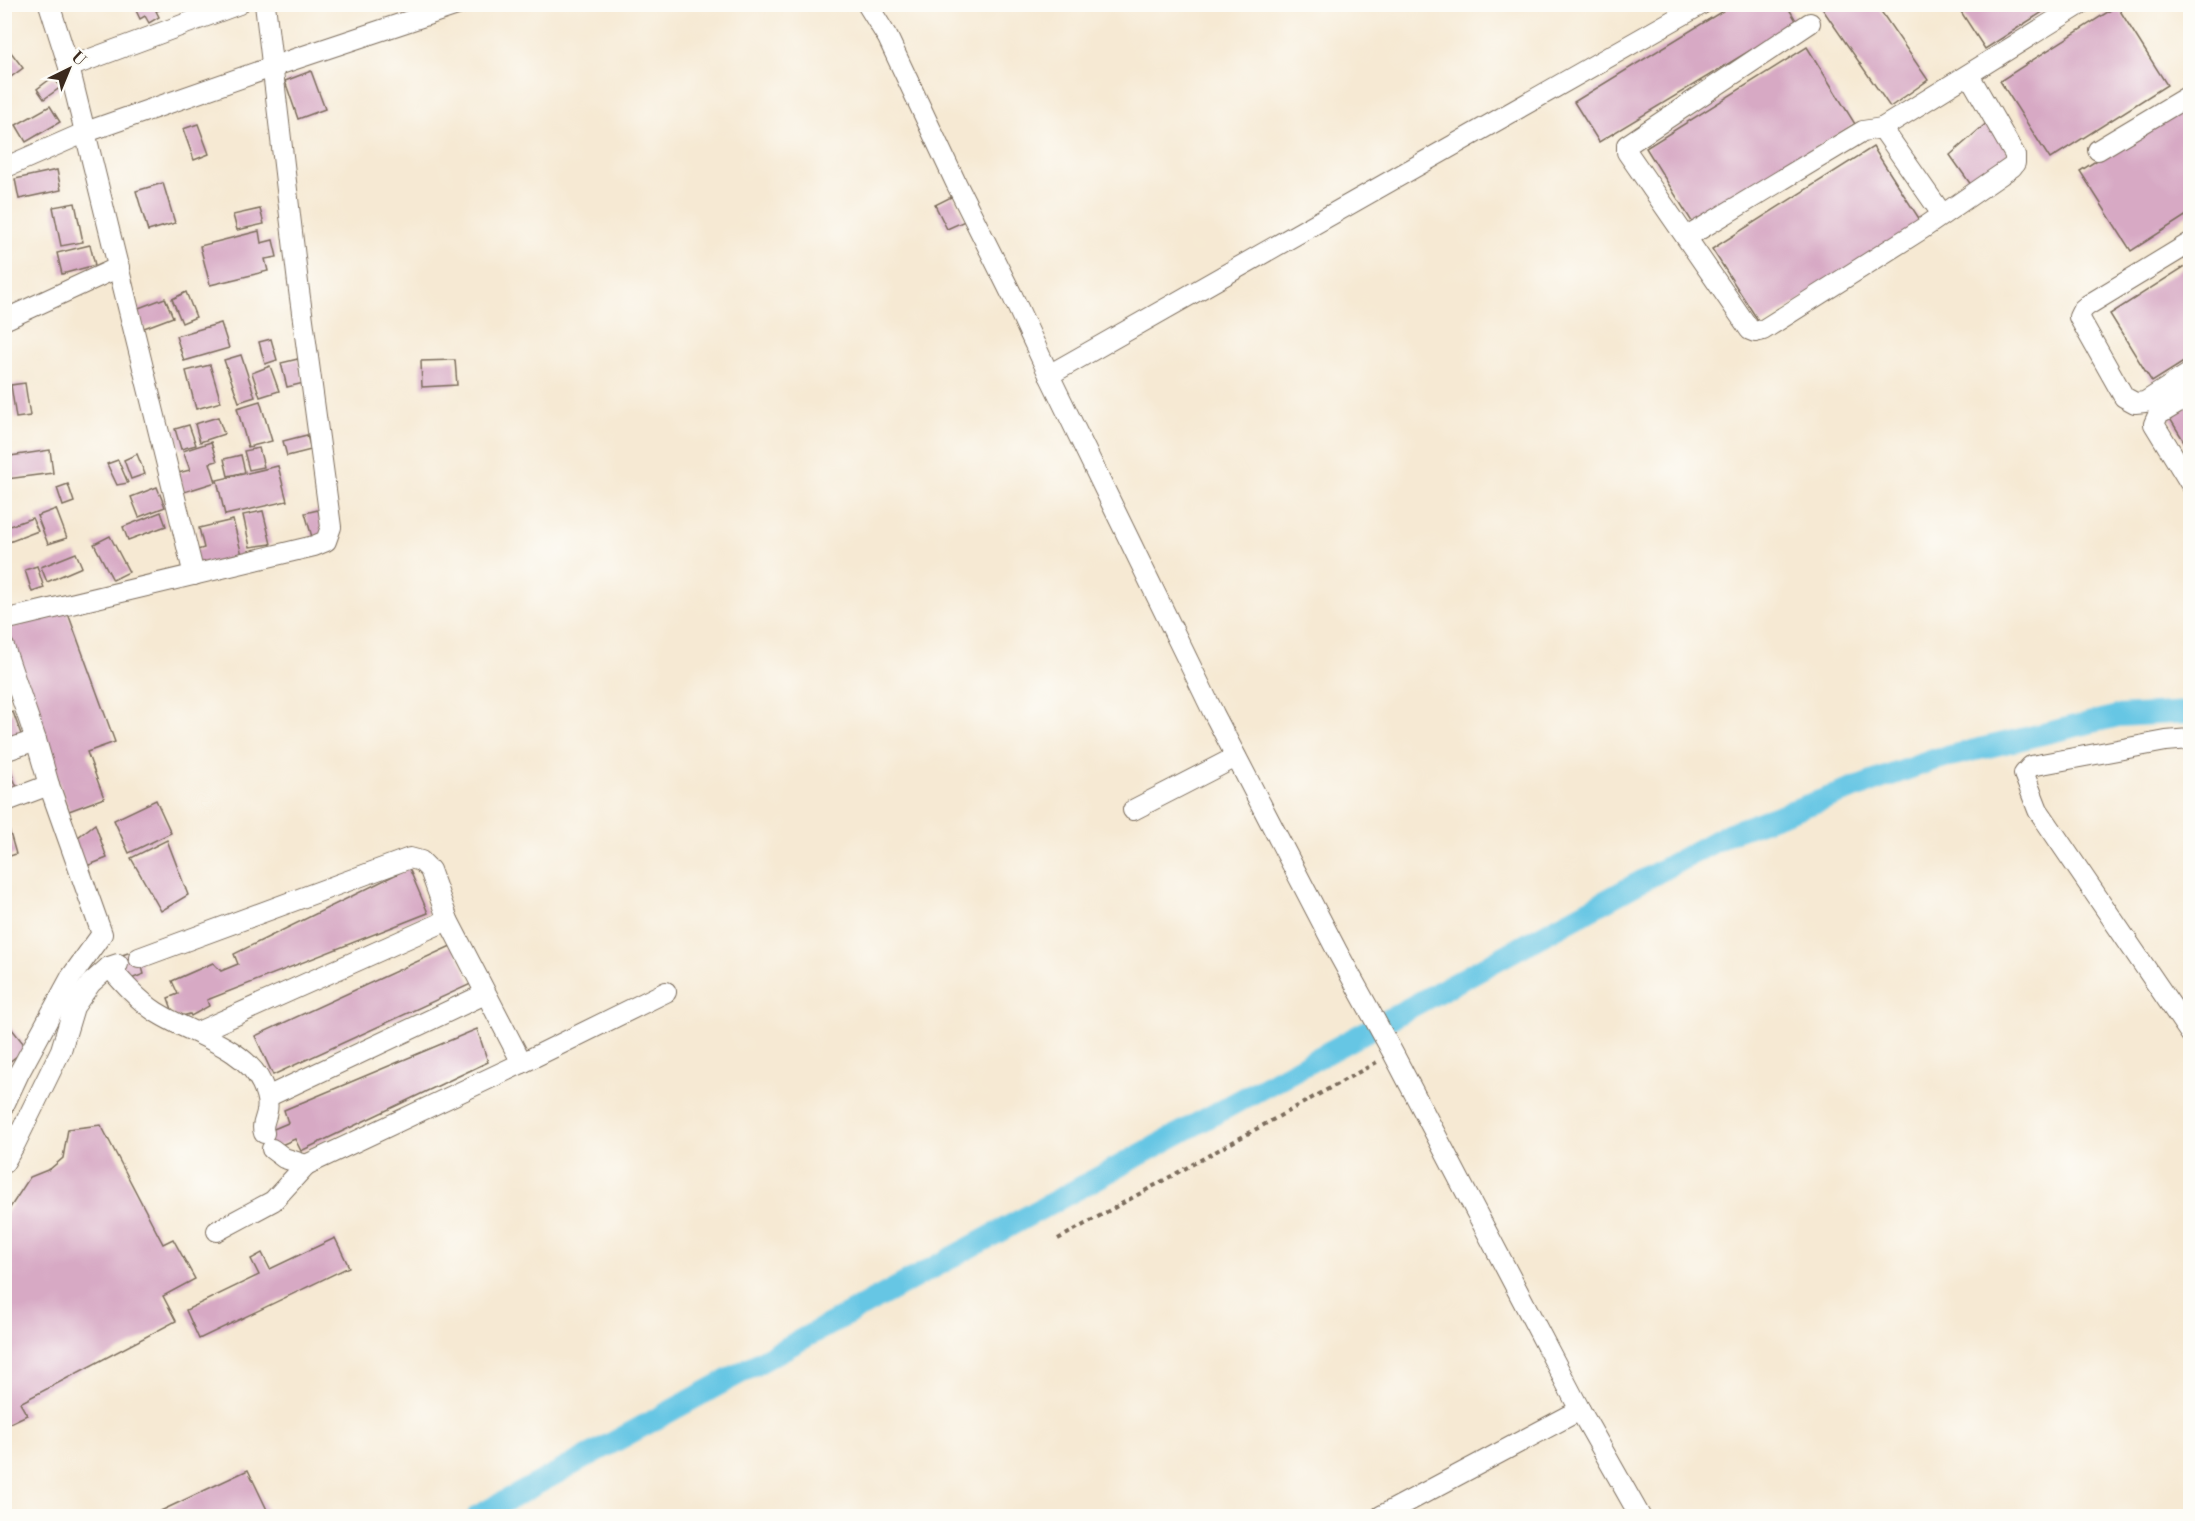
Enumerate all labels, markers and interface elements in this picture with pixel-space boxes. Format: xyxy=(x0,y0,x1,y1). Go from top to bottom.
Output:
north arrow xyxy=(39,39,99,99)
text: U xyxy=(67,47,90,71)

